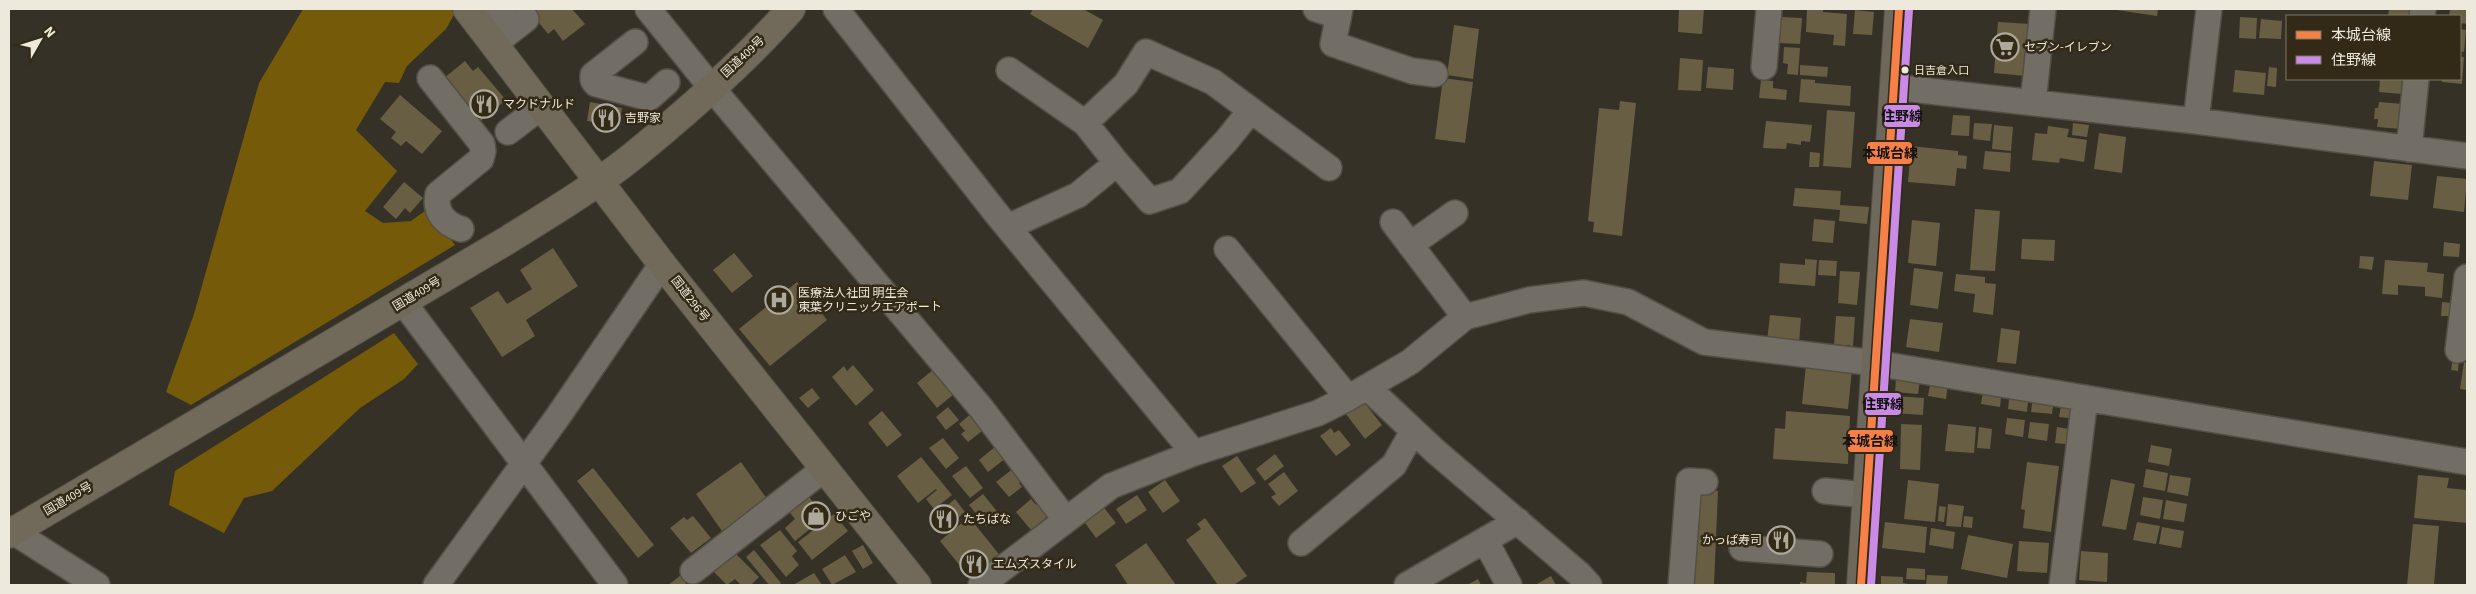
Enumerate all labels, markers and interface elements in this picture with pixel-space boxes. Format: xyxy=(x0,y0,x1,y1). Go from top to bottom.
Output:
north arrow xyxy=(15,15,65,65)
legend xyxy=(2286,15,2461,80)
text: N xyxy=(39,23,60,42)
text: 本城台線 xyxy=(2331,25,2391,46)
street label: 国道409号 xyxy=(717,32,769,82)
supermarket icon: セブン-イレブン xyxy=(1990,32,2020,62)
place label: セブン-イレブン xyxy=(2024,39,2112,56)
text: 住野線 xyxy=(2331,50,2376,71)
place label: 日吉倉入口 xyxy=(1914,63,1969,78)
marker: 日吉倉入口 xyxy=(1900,65,1910,75)
restaurant icon: マクドナルド xyxy=(469,89,499,119)
place label: マクドナルド xyxy=(503,96,575,113)
restaurant icon: 吉野家 xyxy=(591,103,621,133)
line badge: 住野線 xyxy=(1883,104,1921,128)
text: 住野線 xyxy=(1881,107,1923,127)
place label: 吉野家 xyxy=(625,110,661,127)
line badge: 本城台線 xyxy=(1866,141,1913,165)
text: 本城台線 xyxy=(1862,144,1918,164)
street label: 国道409号 xyxy=(390,273,444,315)
street label: 国道296号 xyxy=(667,273,713,325)
hospital icon: 医療法人社団 明生会 東葉クリニックエアポート xyxy=(764,285,794,315)
place label: 医療法人社団 明生会 東葉クリニックエアポート xyxy=(798,285,942,316)
line badge: 住野線 xyxy=(1864,392,1902,416)
text: 住野線 xyxy=(1862,395,1904,415)
line badge: 本城台線 xyxy=(1847,429,1894,453)
text: 本城台線 xyxy=(1842,432,1898,452)
street label: 国道409号 xyxy=(40,478,96,520)
shop icon: ひごや xyxy=(801,501,831,531)
restaurant icon: たちばな xyxy=(929,504,959,534)
place label: ひごや xyxy=(835,508,871,525)
place label: たちばな xyxy=(963,511,1011,528)
restaurant icon: かっぱ寿司 xyxy=(1766,525,1796,555)
place label: かっぱ寿司 xyxy=(1702,532,1762,549)
restaurant icon: エムズスタイル xyxy=(959,549,989,579)
place label: エムズスタイル xyxy=(993,556,1077,573)

